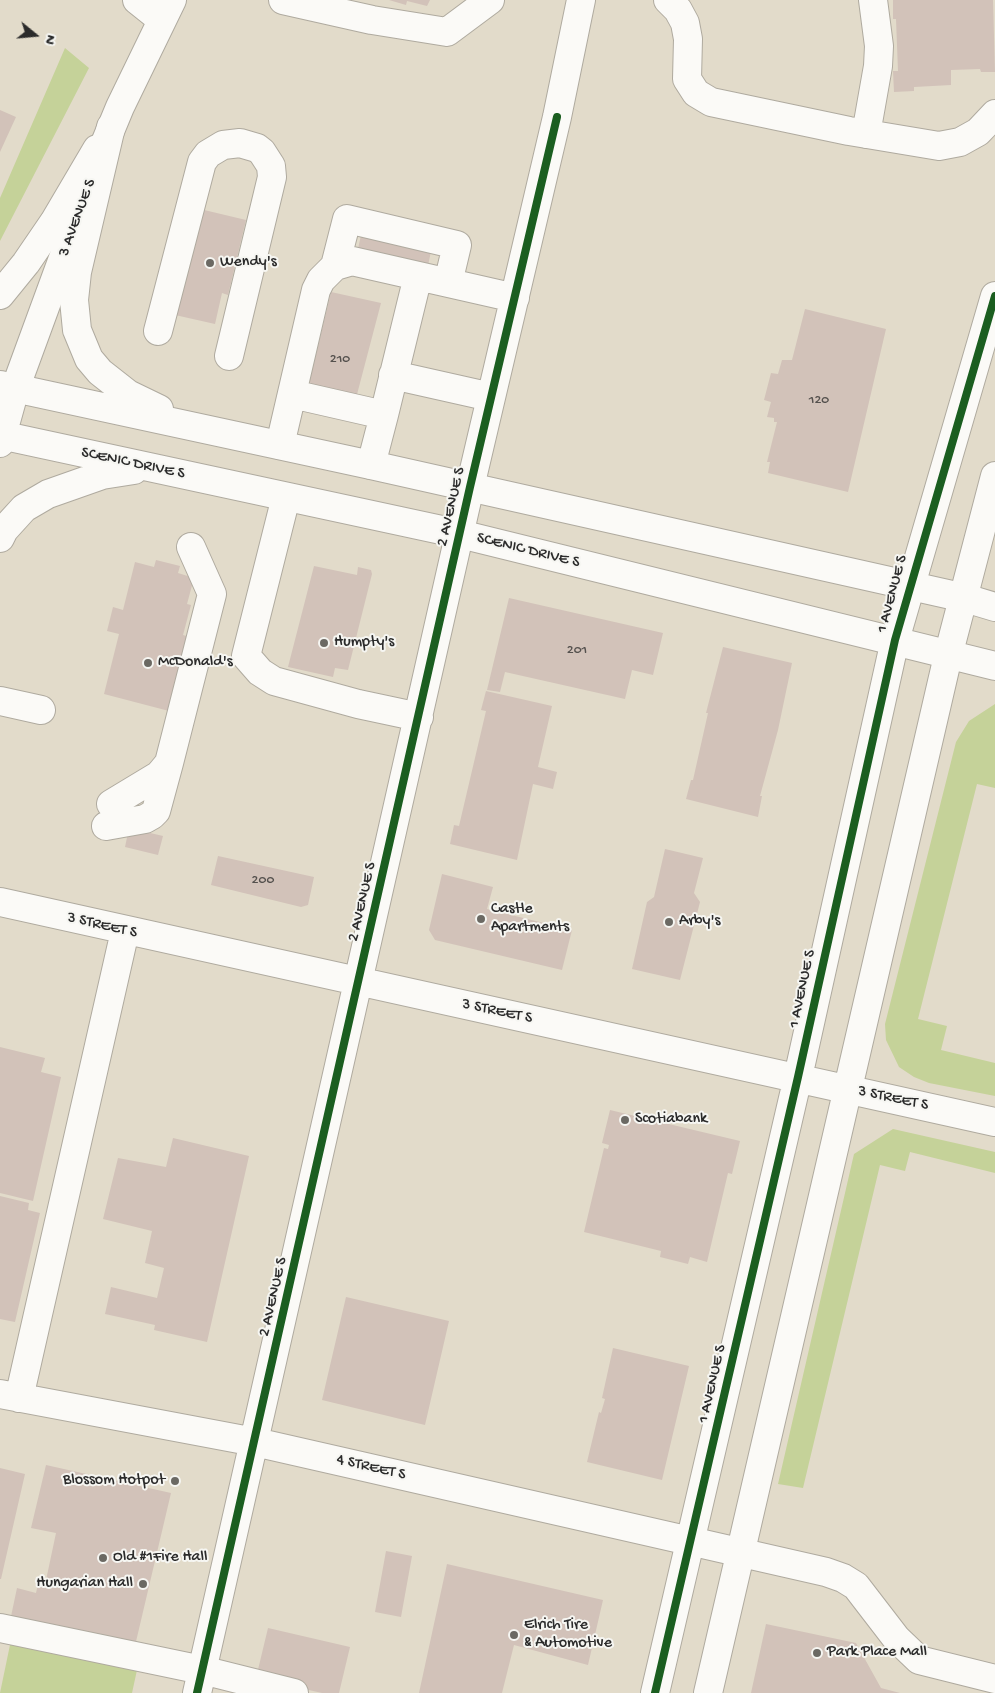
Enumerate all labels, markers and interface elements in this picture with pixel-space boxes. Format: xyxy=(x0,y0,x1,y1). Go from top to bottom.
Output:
north arrow xyxy=(10,10,60,60)
text: N xyxy=(40,33,59,46)
street label: 3 AVENUE S xyxy=(55,177,101,259)
place label: Wendy's xyxy=(220,253,277,273)
marker: Wendy's xyxy=(204,257,216,269)
house number: 210 xyxy=(330,352,350,368)
house number: 120 xyxy=(809,393,829,409)
street label: SCENIC DRIVE S xyxy=(79,444,187,484)
street label: 2 AVENUE S xyxy=(434,465,470,549)
street label: SCENIC DRIVE S xyxy=(474,529,582,573)
street label: 1 AVENUE S xyxy=(873,553,913,635)
place label: Humpty's xyxy=(334,633,394,653)
marker: Humpty's xyxy=(318,637,330,649)
house number: 201 xyxy=(567,643,587,659)
place label: McDonald's xyxy=(158,653,233,673)
marker: McDonald's xyxy=(142,657,154,669)
street label: 2 AVENUE S xyxy=(345,860,381,944)
house number: 200 xyxy=(252,873,274,889)
place label: Castle Apartments xyxy=(491,900,569,938)
street label: 3 STREET S xyxy=(65,909,139,943)
place label: Arby's xyxy=(679,912,720,932)
marker: Castle Apartments xyxy=(475,913,487,925)
marker: Arby's xyxy=(663,916,675,928)
street label: 1 AVENUE S xyxy=(785,948,821,1030)
street label: 3 STREET S xyxy=(460,995,534,1029)
street label: 3 STREET S xyxy=(856,1082,930,1116)
place label: Scotiabank xyxy=(635,1110,707,1130)
marker: Scotiabank xyxy=(619,1114,631,1126)
street label: 2 AVENUE S xyxy=(256,1255,292,1339)
street label: 1 AVENUE S xyxy=(695,1343,731,1425)
street label: 4 STREET S xyxy=(334,1451,408,1485)
place label: Blossom Hotpot xyxy=(63,1471,165,1491)
marker: Blossom Hotpot xyxy=(169,1475,181,1487)
place label: Old #1Fire Hall xyxy=(113,1548,207,1568)
marker: Old #1Fire Hall xyxy=(97,1552,109,1564)
place label: Hungarian Hall xyxy=(36,1574,133,1594)
marker: Hungarian Hall xyxy=(137,1578,149,1590)
place label: Elrich Tire & Automotive xyxy=(524,1616,612,1654)
marker: Elrich Tire & Automotive xyxy=(508,1629,520,1641)
place label: Park Place Mall xyxy=(827,1643,927,1663)
marker: Park Place Mall xyxy=(811,1647,823,1659)

